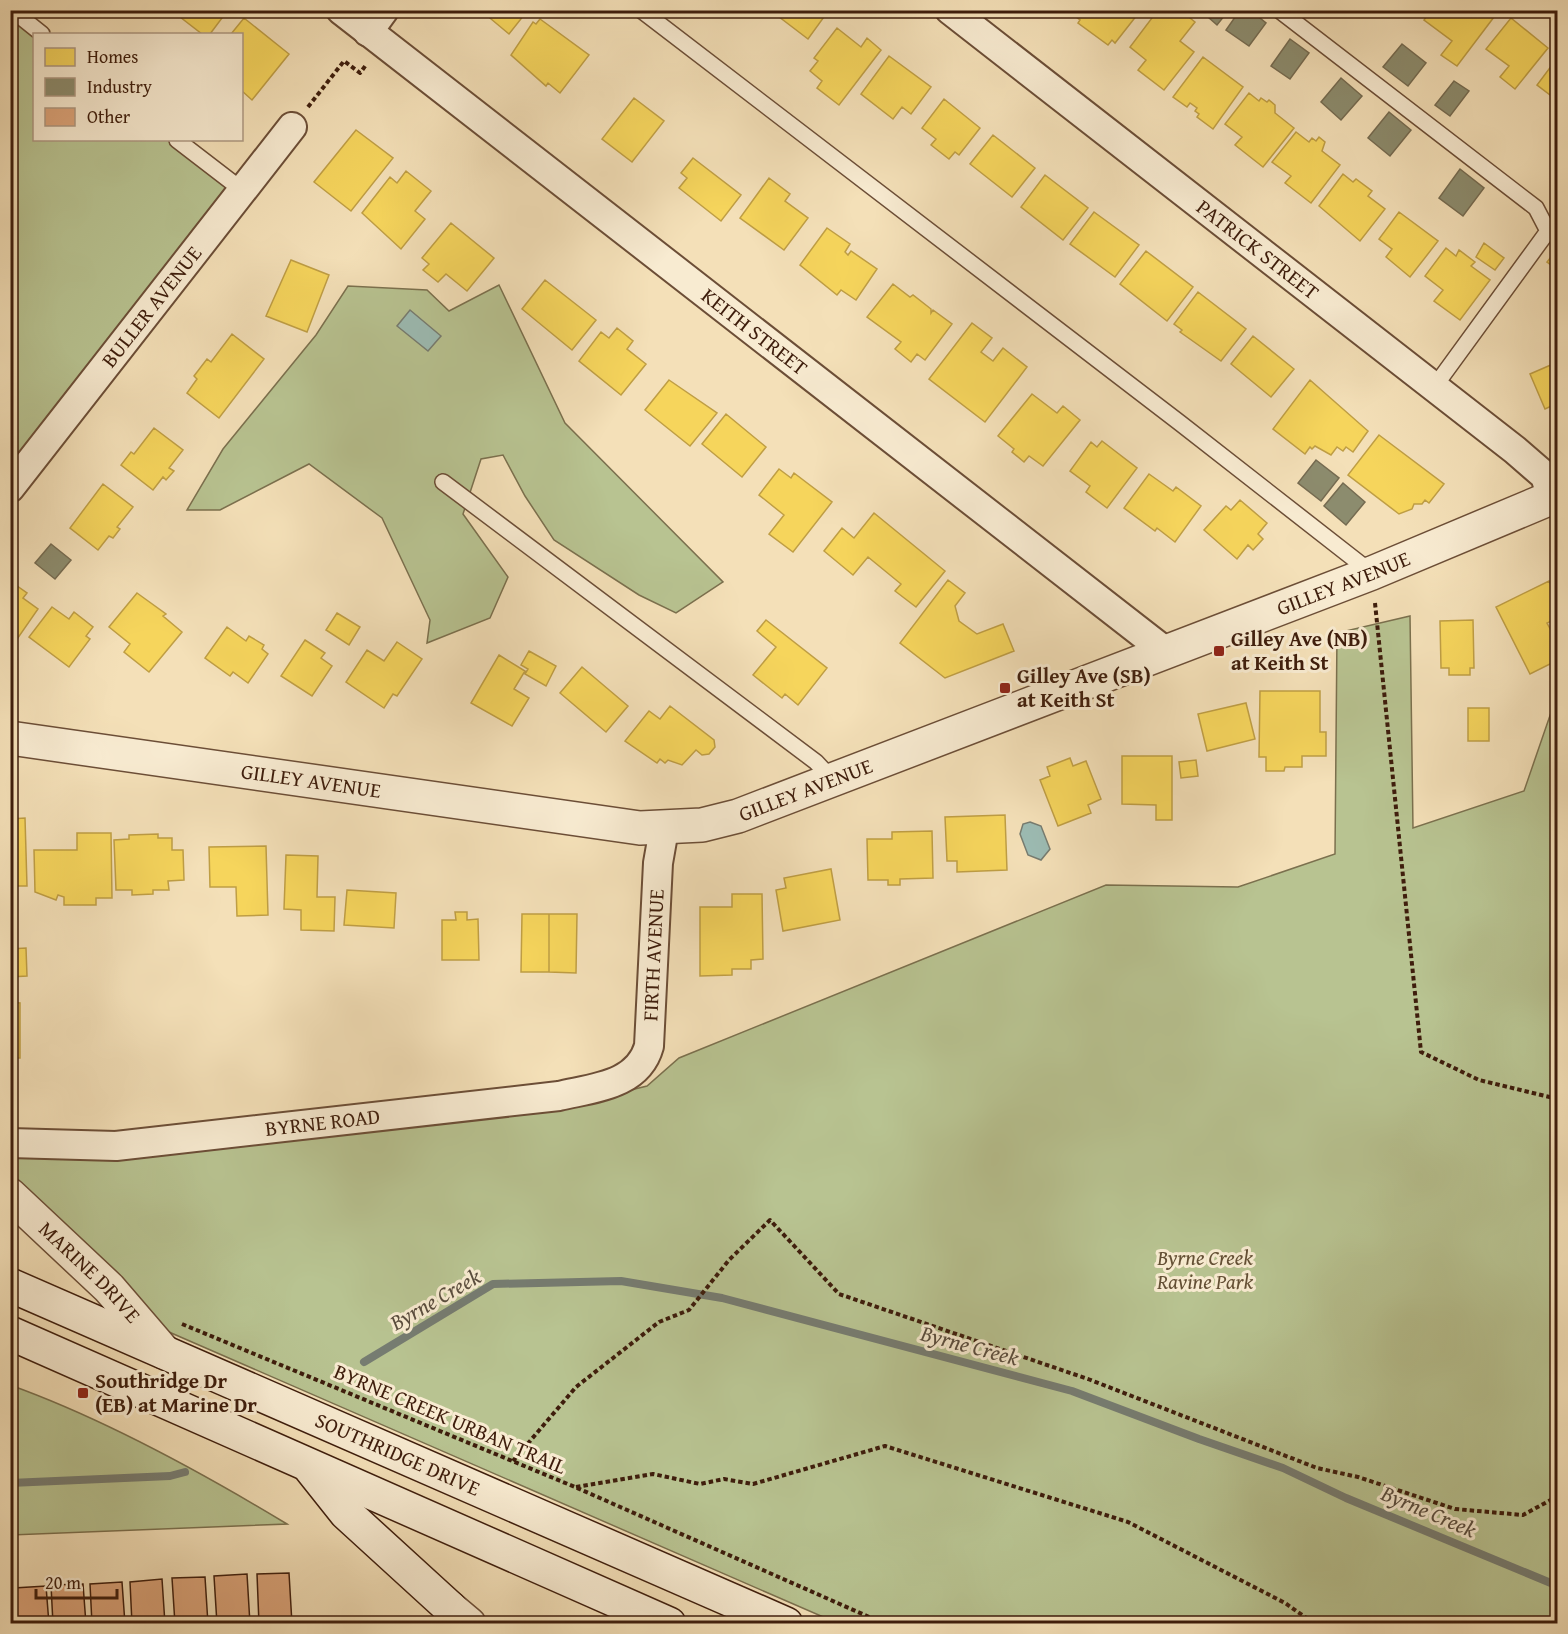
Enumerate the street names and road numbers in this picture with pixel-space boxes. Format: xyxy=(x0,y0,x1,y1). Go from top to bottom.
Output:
street label: PATRICK STREET xyxy=(1190,192,1326,307)
street label: BULLER AVENUE xyxy=(94,239,209,374)
street label: KEITH STREET xyxy=(695,280,815,383)
street label: GILLEY AVENUE xyxy=(1272,543,1415,623)
street label: GILLEY AVENUE xyxy=(734,750,877,829)
street label: GILLEY AVENUE xyxy=(239,755,383,806)
street label: FIRTH AVENUE xyxy=(634,888,672,1022)
street label: BYRNE ROAD xyxy=(264,1100,382,1144)
street label: MARINE DRIVE xyxy=(32,1214,149,1330)
street label: BYRNE CREEK URBAN TRAIL xyxy=(329,1356,571,1482)
street label: SOUTHRIDGE DRIVE xyxy=(310,1404,486,1504)

